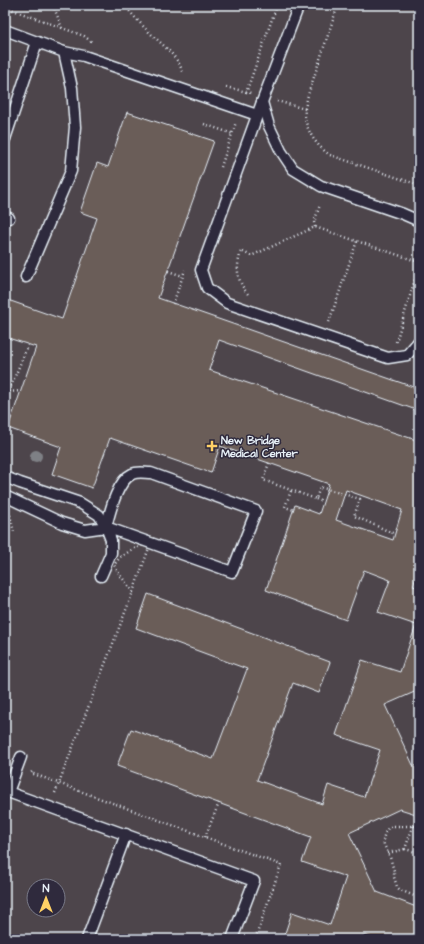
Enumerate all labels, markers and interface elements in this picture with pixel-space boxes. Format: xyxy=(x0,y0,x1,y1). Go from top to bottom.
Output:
place label: New Bridge Medical Center xyxy=(221,433,299,461)
marker: New Bridge Medical Center xyxy=(206,440,218,452)
north arrow xyxy=(26,878,66,918)
text: N xyxy=(43,881,50,896)

